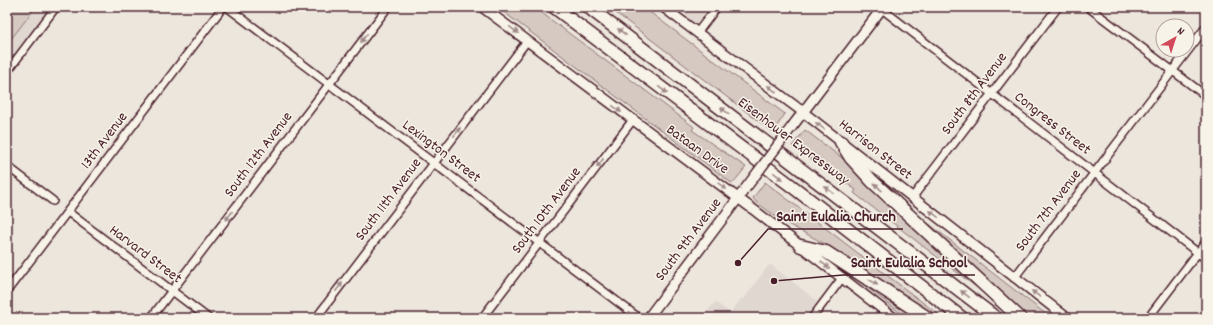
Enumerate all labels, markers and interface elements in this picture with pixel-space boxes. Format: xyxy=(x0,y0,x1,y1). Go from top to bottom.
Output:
north arrow xyxy=(1155,18,1195,58)
text: N xyxy=(1173,24,1188,40)
one-way arrow xyxy=(508,26,519,35)
one-way arrow xyxy=(616,28,627,37)
one-way arrow xyxy=(360,33,368,43)
street label: South 8th Avenue xyxy=(937,48,1014,140)
one-way arrow xyxy=(658,85,669,94)
one-way arrow xyxy=(767,85,777,93)
street label: Congress Street xyxy=(1009,87,1095,161)
street label: Eisenhower Expressway xyxy=(732,93,854,192)
one-way arrow xyxy=(612,105,623,113)
street label: 13th Avenue xyxy=(76,107,134,174)
street label: South 12th Avenue xyxy=(219,107,299,202)
one-way arrow xyxy=(720,107,731,115)
street label: Harrison Street xyxy=(833,114,917,186)
street label: Lexington Street xyxy=(397,115,485,189)
street label: Bataan Drive xyxy=(661,120,733,181)
one-way arrow xyxy=(815,121,826,130)
one-way arrow xyxy=(453,127,462,138)
street label: South 11th Avenue xyxy=(350,154,428,246)
one-way arrow xyxy=(596,157,605,168)
street label: South 10th Avenue xyxy=(507,163,587,259)
street label: South 7th Avenue xyxy=(1011,165,1088,257)
one-way arrow xyxy=(773,172,784,180)
one-way arrow xyxy=(717,182,727,190)
one-way arrow xyxy=(874,183,883,192)
one-way arrow xyxy=(823,185,834,194)
street label: South 9th Avenue xyxy=(650,193,728,286)
callout: Saint Eulalia Church xyxy=(768,201,903,229)
text: Saint Eulalia Church xyxy=(776,206,896,229)
one-way arrow xyxy=(928,210,939,219)
one-way arrow xyxy=(225,211,233,221)
street label: Harvard Street xyxy=(104,220,186,290)
callout: Saint Eulalia School xyxy=(843,247,975,275)
text: Saint Eulalia School xyxy=(851,252,968,275)
one-way arrow xyxy=(820,260,831,269)
one-way arrow xyxy=(867,279,879,286)
one-way arrow xyxy=(335,282,343,292)
one-way arrow xyxy=(960,290,971,298)
one-way arrow xyxy=(1031,290,1042,299)

